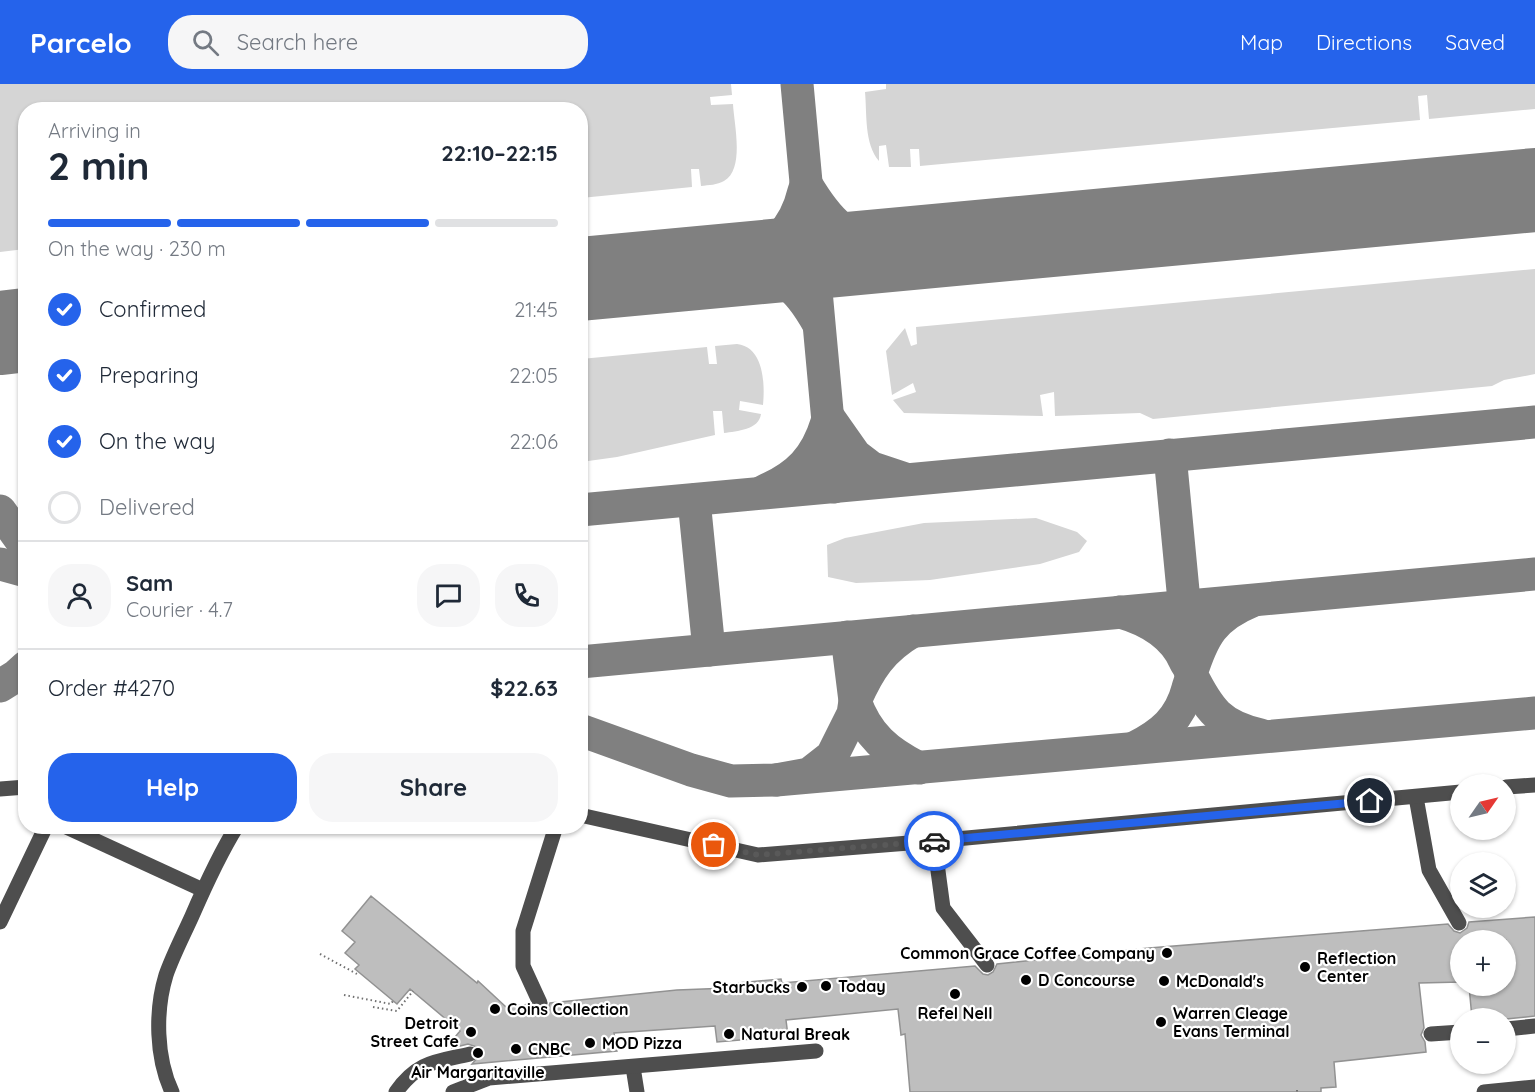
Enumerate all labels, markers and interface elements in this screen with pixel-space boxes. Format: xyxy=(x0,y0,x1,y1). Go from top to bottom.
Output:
search box xyxy=(168,15,588,69)
text: Parcelo xyxy=(30,25,132,60)
icon: search xyxy=(189,26,222,59)
text: Search here xyxy=(237,28,358,56)
text: Map xyxy=(1240,29,1283,55)
text: Directions xyxy=(1316,29,1412,55)
text: Saved xyxy=(1445,29,1505,55)
text: Arriving in xyxy=(48,118,141,143)
text: 22:10–22:15 xyxy=(441,139,558,167)
text: 2 min xyxy=(48,141,150,190)
text: On the way · 230 m xyxy=(48,236,226,261)
icon: check xyxy=(48,293,81,326)
text: Confirmed xyxy=(99,295,206,323)
text: 21:45 xyxy=(514,297,558,322)
icon: check xyxy=(48,359,81,392)
text: Preparing xyxy=(99,361,199,389)
text: 22:05 xyxy=(509,363,558,388)
icon: check xyxy=(48,425,81,458)
text: On the way xyxy=(99,427,215,455)
text: 22:06 xyxy=(509,429,558,454)
text: Delivered xyxy=(99,493,195,521)
button: person xyxy=(48,564,111,627)
button: chat xyxy=(417,564,480,627)
button: phone xyxy=(495,564,558,627)
text: Sam xyxy=(126,569,173,597)
text: Courier · 4.7 xyxy=(126,597,233,622)
text: Order #4270 xyxy=(48,674,175,702)
text: $22.63 xyxy=(490,674,558,702)
button: Help xyxy=(48,753,297,822)
button: Share xyxy=(309,753,558,822)
north arrow xyxy=(1450,774,1516,840)
map controls xyxy=(1450,774,1516,1074)
pin xyxy=(1344,775,1395,826)
icon: home xyxy=(1353,784,1386,817)
courier xyxy=(904,811,964,871)
pin xyxy=(688,819,739,870)
icon: car xyxy=(918,825,951,858)
icon: bag xyxy=(697,828,730,861)
button: layers xyxy=(1450,852,1516,918)
button: + xyxy=(1450,930,1516,996)
place label: Common Grace Coffee Company xyxy=(900,943,1155,963)
marker: Common Grace Coffee Company xyxy=(1160,946,1174,960)
place label: Reflection Center xyxy=(1317,948,1396,986)
marker: Reflection Center xyxy=(1298,960,1312,974)
place label: D Concourse xyxy=(1038,970,1135,990)
place label: McDonald's xyxy=(1176,971,1264,991)
marker: D Concourse xyxy=(1019,973,1033,987)
marker: McDonald's xyxy=(1157,974,1171,988)
place label: Today xyxy=(838,976,886,996)
place label: Starbucks xyxy=(712,977,790,997)
marker: Today xyxy=(819,979,833,993)
marker: Starbucks xyxy=(795,980,809,994)
marker: Refel Nell xyxy=(948,987,962,1001)
place label: Coins Collection xyxy=(507,999,629,1019)
marker: Coins Collection xyxy=(488,1002,502,1016)
place label: Refel Nell xyxy=(918,1003,992,1023)
place label: Warren Cleage Evans Terminal xyxy=(1173,1003,1290,1041)
button: − xyxy=(1450,1008,1516,1074)
place label: Detroit Street Cafe xyxy=(370,1013,459,1051)
marker: Warren Cleage Evans Terminal xyxy=(1154,1015,1168,1029)
place label: Natural Break xyxy=(741,1024,850,1044)
marker: Detroit Street Cafe xyxy=(464,1025,478,1039)
marker: Natural Break xyxy=(722,1027,736,1041)
place label: MOD Pizza xyxy=(602,1033,682,1053)
marker: MOD Pizza xyxy=(583,1036,597,1050)
place label: CNBC xyxy=(528,1039,570,1059)
marker: CNBC xyxy=(509,1042,523,1056)
marker: Air Margaritaville xyxy=(471,1046,485,1060)
place label: Air Margaritaville xyxy=(411,1062,545,1082)

